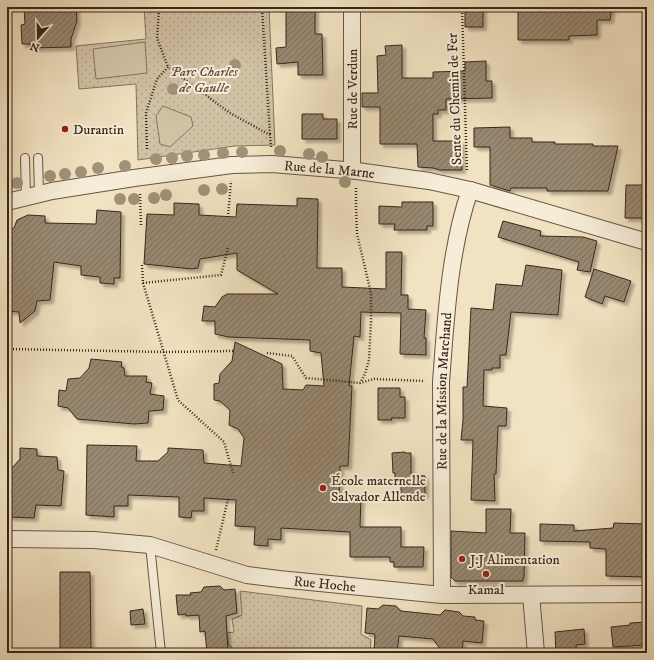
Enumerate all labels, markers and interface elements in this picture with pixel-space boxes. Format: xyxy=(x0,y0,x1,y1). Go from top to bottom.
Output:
north arrow xyxy=(18,18,58,58)
street label: Sente du Chemin de Fer xyxy=(444,32,466,165)
text: N xyxy=(28,38,42,55)
street label: Rue de Verdun xyxy=(344,48,362,129)
park label: Parc Charles de Gaulle xyxy=(170,63,239,97)
place label: Durantin xyxy=(73,121,125,139)
marker: Durantin xyxy=(60,124,70,134)
street label: Rue de la Marne xyxy=(283,157,376,183)
street label: Rue de la Mission Marchand xyxy=(433,312,456,470)
place label: École maternelle Salvador Allende xyxy=(331,472,426,506)
marker: École maternelle Salvador Allende xyxy=(318,483,328,493)
place label: J.J Alimentation xyxy=(468,551,561,569)
marker: J.J Alimentation xyxy=(457,554,467,564)
marker: Kamal xyxy=(481,569,491,579)
street label: Rue Hoche xyxy=(293,572,357,597)
place label: Kamal xyxy=(468,581,505,599)

